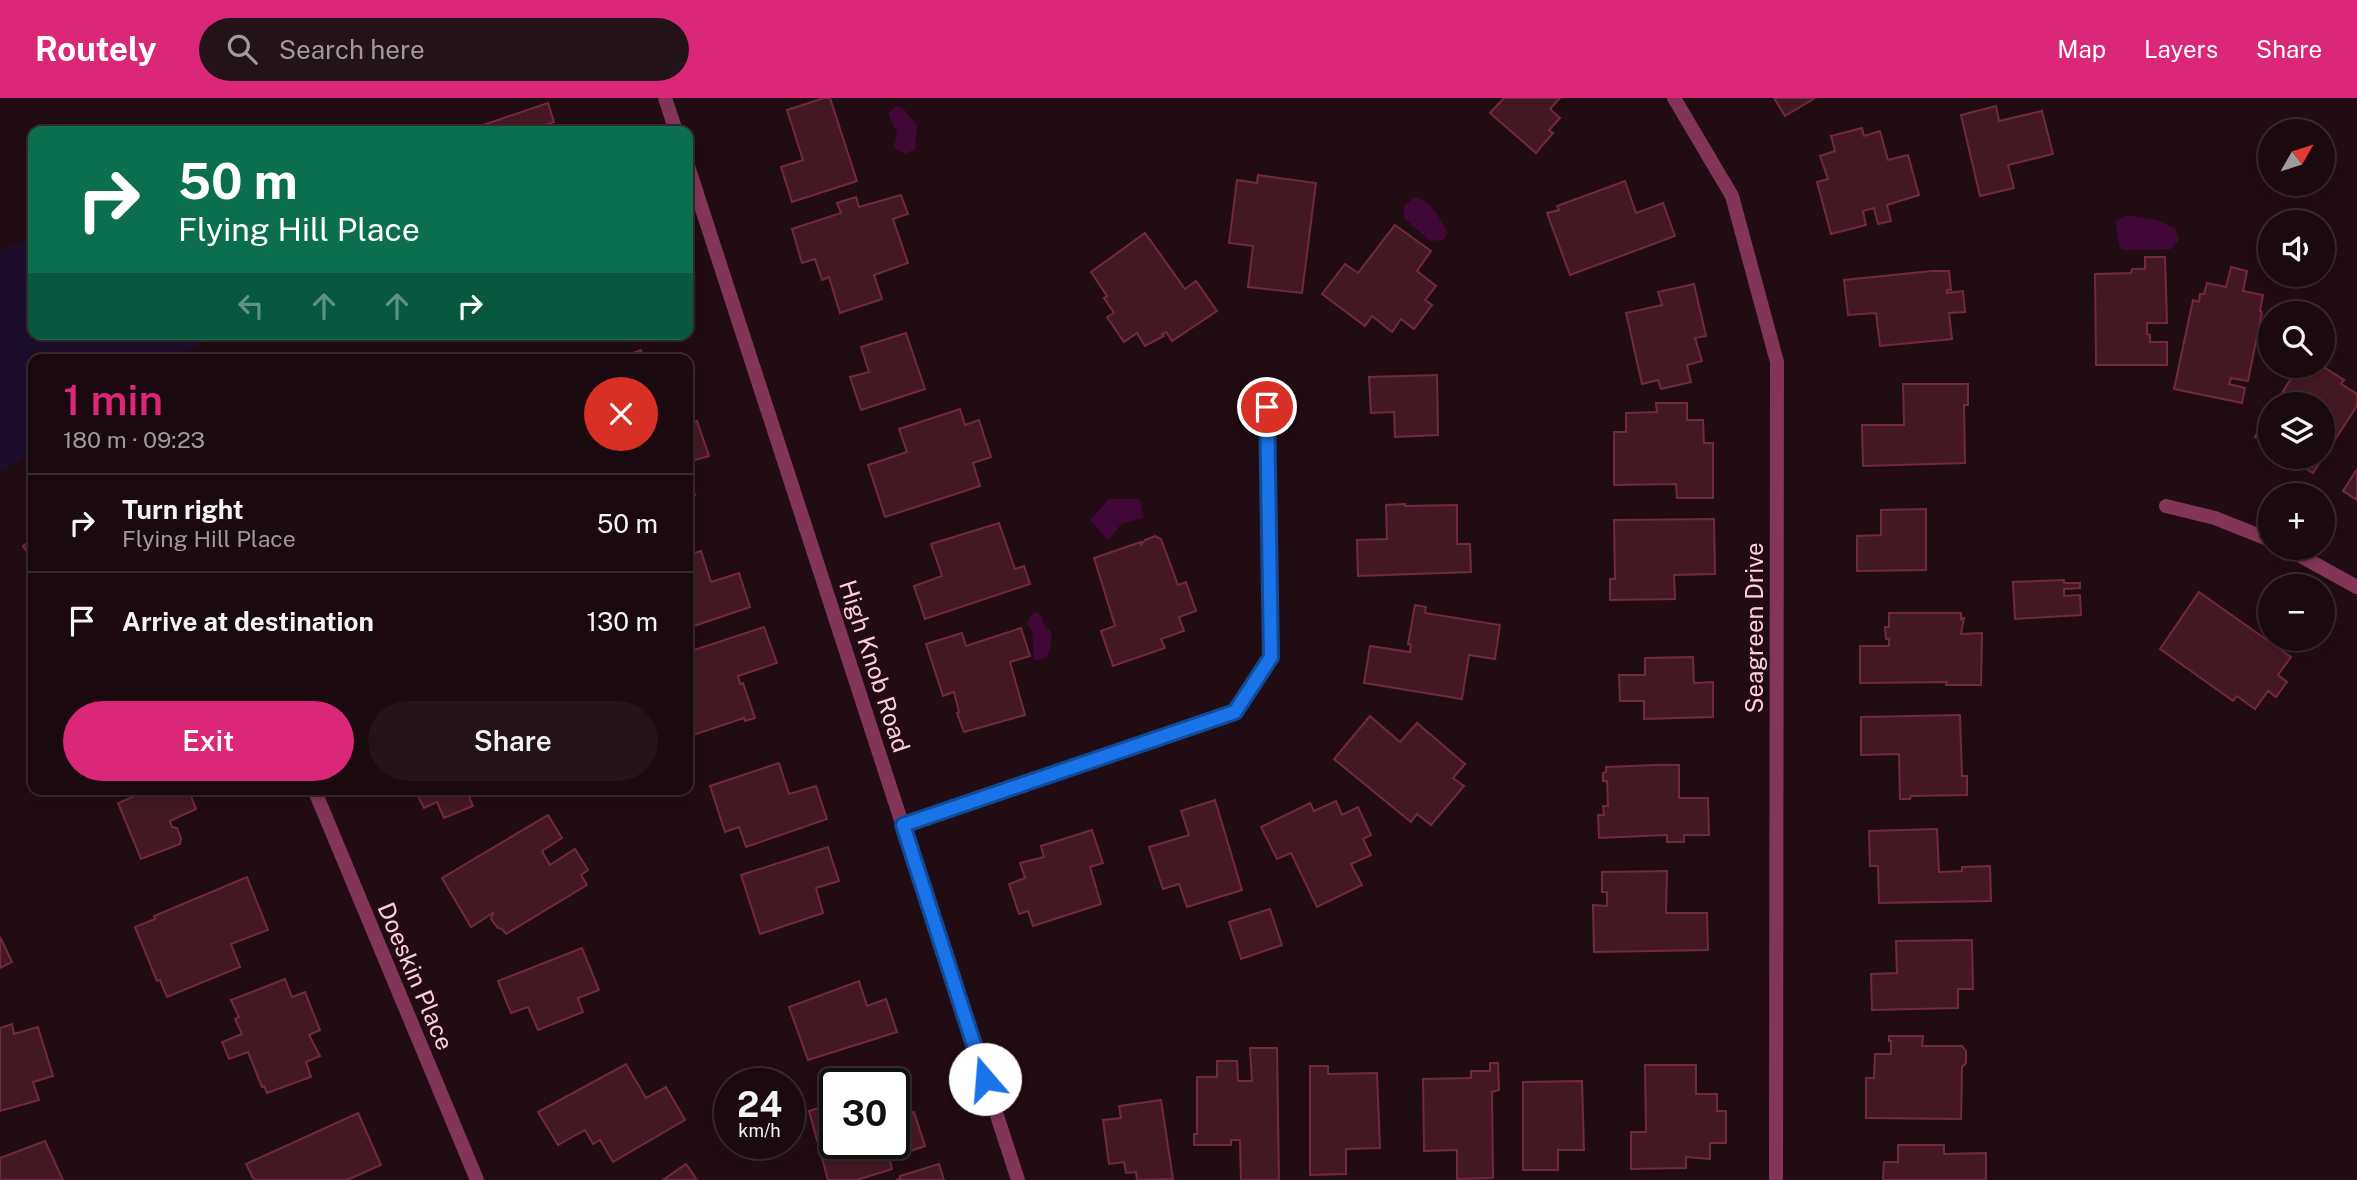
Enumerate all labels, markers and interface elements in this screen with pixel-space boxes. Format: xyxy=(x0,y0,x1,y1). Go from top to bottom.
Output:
search box xyxy=(199,18,689,81)
text: Routely xyxy=(35,30,157,68)
icon: search xyxy=(223,30,261,68)
text: Search here xyxy=(279,34,425,65)
text: Map xyxy=(2057,35,2106,63)
text: Layers xyxy=(2144,35,2218,63)
text: Share xyxy=(2256,35,2322,63)
north arrow xyxy=(2258,119,2334,196)
map controls xyxy=(2258,119,2335,651)
text: 50 m xyxy=(178,152,298,210)
icon: right xyxy=(63,154,154,245)
button: sound xyxy=(2258,210,2335,287)
text: Flying Hill Place xyxy=(178,211,420,248)
icon: left xyxy=(232,287,270,325)
icon: ahead xyxy=(305,287,343,325)
icon: ahead xyxy=(378,287,416,325)
icon: right xyxy=(451,287,489,325)
button: search xyxy=(2258,301,2335,378)
text: 1 min xyxy=(63,375,163,424)
button: close xyxy=(584,377,658,451)
pin xyxy=(1237,377,1297,437)
icon: arrive xyxy=(1248,388,1286,426)
button: layers xyxy=(2258,392,2335,469)
text: 180 m · 09:23 xyxy=(63,426,205,453)
button: + xyxy=(2258,483,2335,560)
text: Turn right xyxy=(122,494,244,525)
icon: right xyxy=(63,504,101,542)
text: 50 m xyxy=(597,508,658,539)
text: Flying Hill Place xyxy=(122,525,296,552)
street label: Seagreen Drive xyxy=(1740,542,1768,714)
button: − xyxy=(2258,574,2335,651)
street label: High Knob Road xyxy=(834,576,916,756)
icon: arrive xyxy=(63,602,101,640)
text: Arrive at destination xyxy=(122,606,374,637)
text: 130 m xyxy=(586,606,658,637)
button: Exit xyxy=(63,701,354,781)
button: Share xyxy=(368,701,658,781)
street label: Doeskin Place xyxy=(372,898,460,1054)
position arrow xyxy=(948,1042,1022,1116)
speed limit sign: 30 xyxy=(819,1068,910,1159)
text: 24 xyxy=(737,1084,782,1125)
text: km/h xyxy=(738,1120,781,1141)

